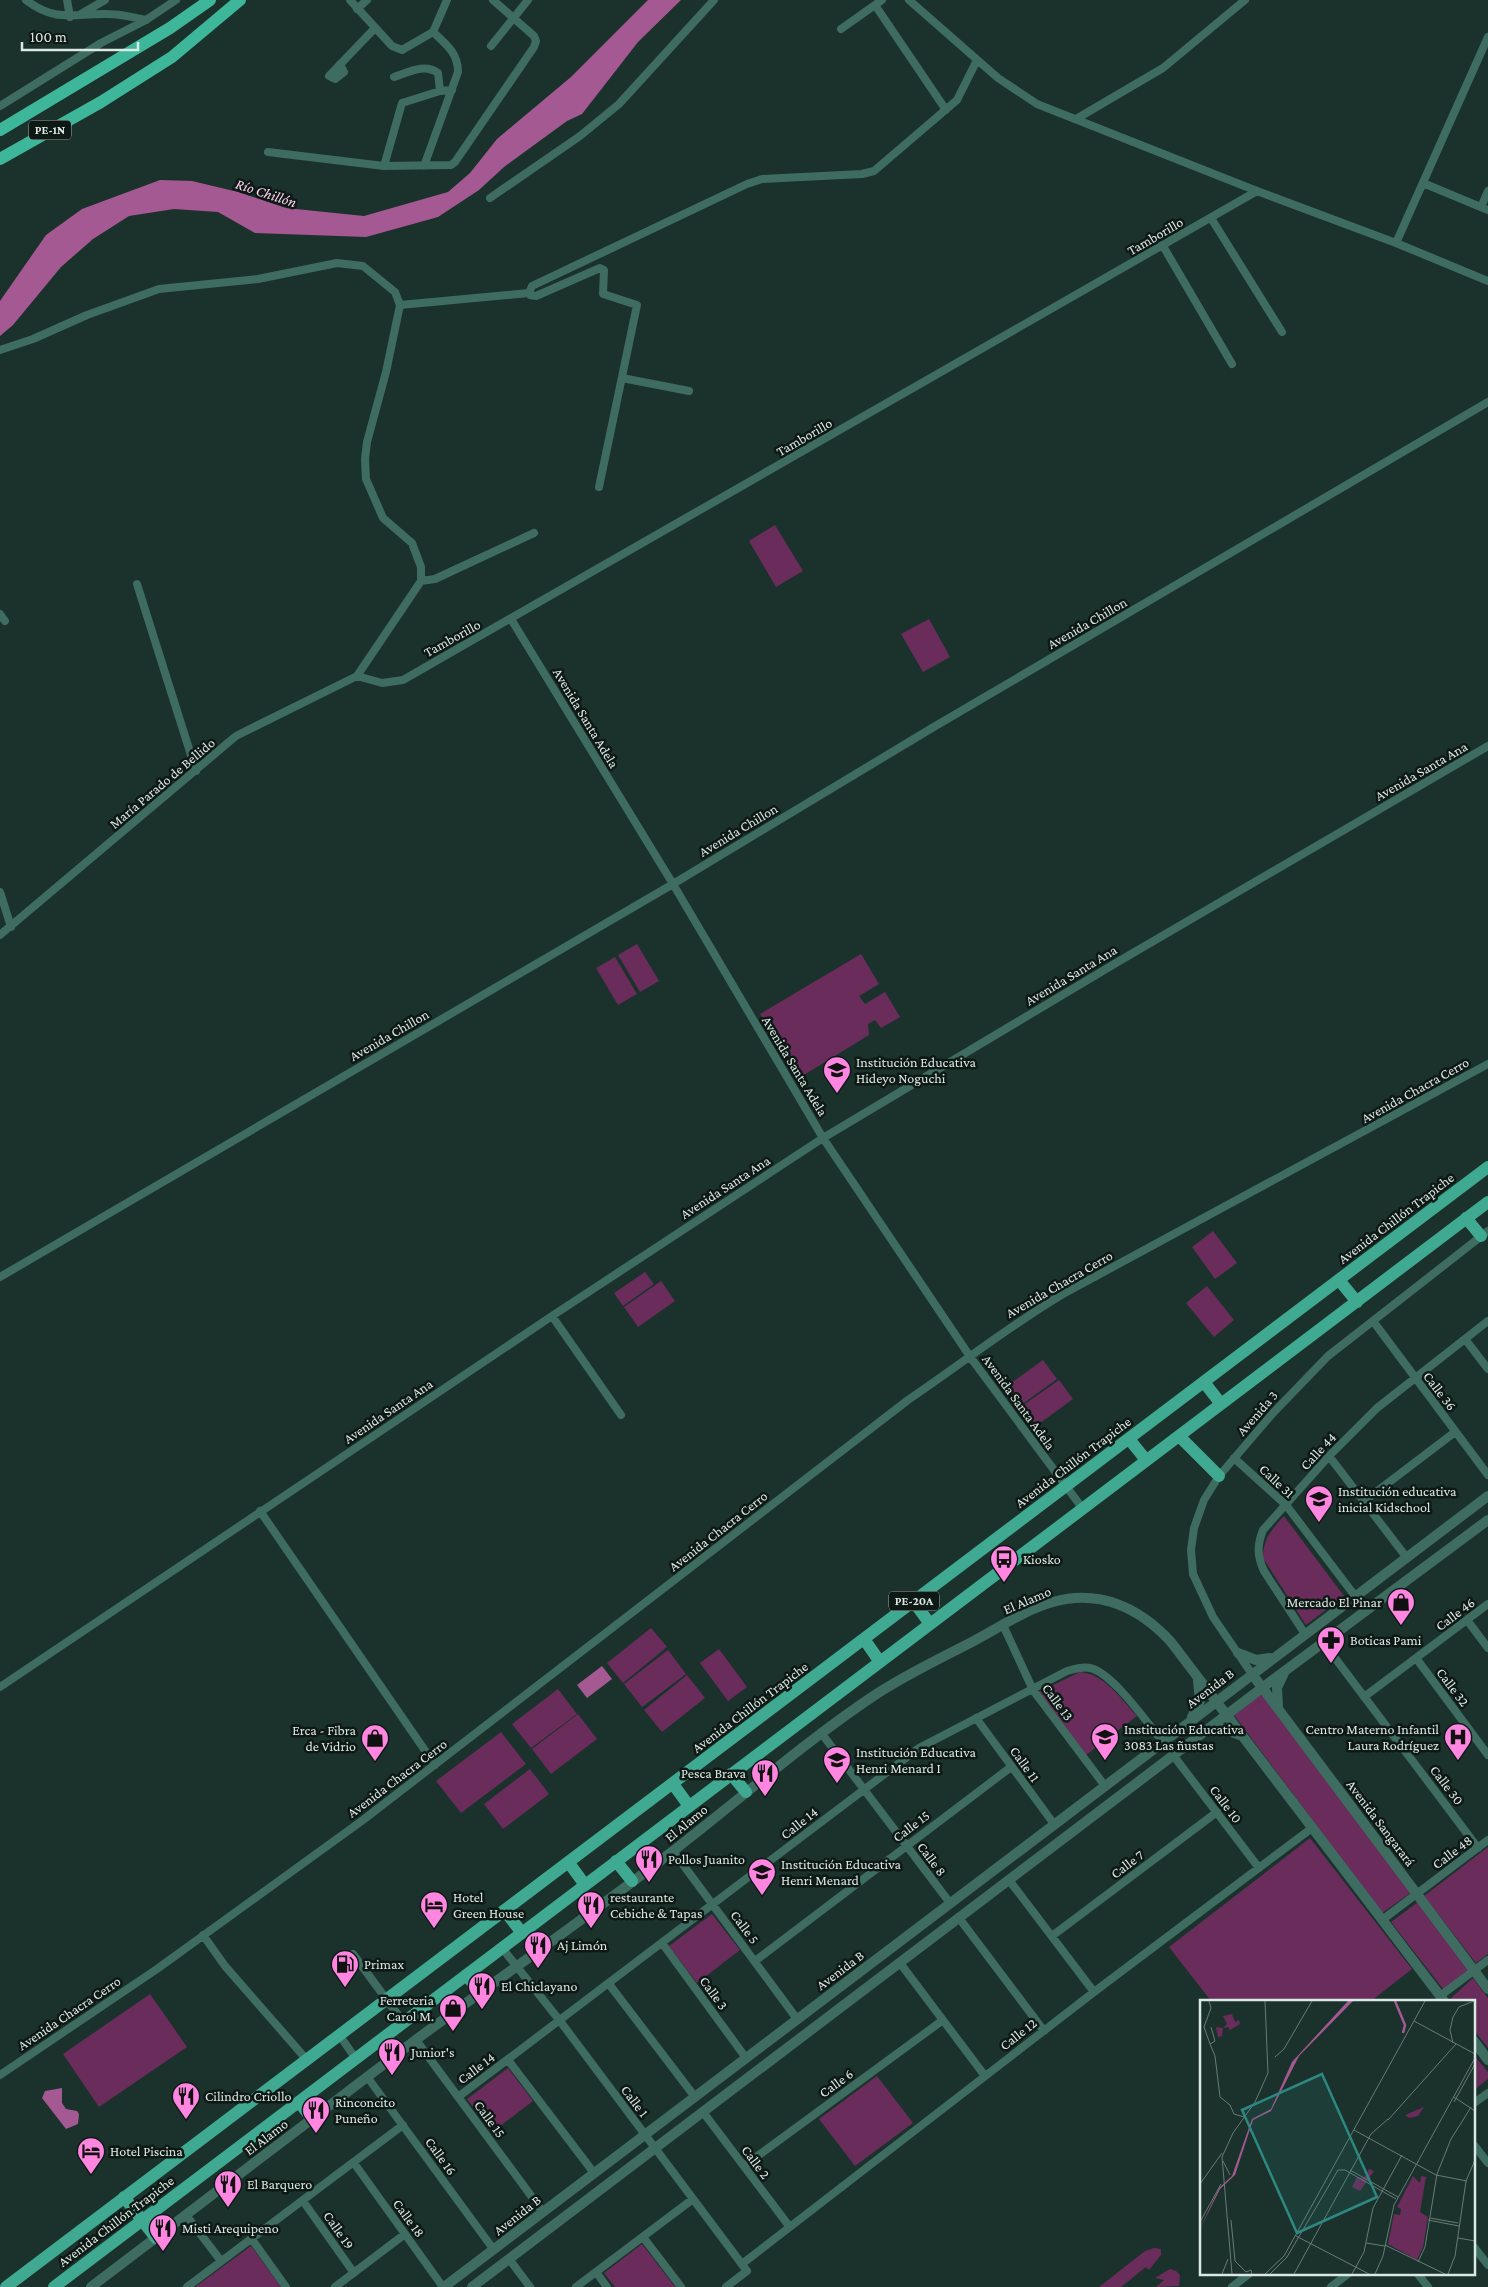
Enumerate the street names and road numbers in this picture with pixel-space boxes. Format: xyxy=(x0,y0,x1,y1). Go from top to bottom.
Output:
road number: PE-1N xyxy=(29,120,71,140)
street label: Tamborillo xyxy=(1124,214,1186,258)
street label: Tamborillo xyxy=(773,415,835,459)
street label: Avenida Chillon xyxy=(1044,594,1130,652)
street label: Tamborillo xyxy=(421,616,483,660)
street label: Avenida Santa Adela xyxy=(550,665,622,771)
street label: María Parado de Bellido xyxy=(106,734,218,832)
street label: Avenida Santa Ana xyxy=(1372,738,1470,804)
street label: Avenida Chillon xyxy=(696,800,781,860)
street label: Avenida Santa Ana xyxy=(1022,941,1120,1009)
street label: Avenida Chillon xyxy=(346,1006,432,1064)
street label: Avenida Santa Adela xyxy=(759,1013,831,1119)
street label: Avenida Chacra Cerro xyxy=(1358,1054,1472,1126)
street label: Avenida Santa Ana xyxy=(677,1152,773,1222)
street label: Avenida Chillón Trapiche xyxy=(1335,1169,1457,1267)
street label: Avenida Chacra Cerro xyxy=(1003,1247,1115,1321)
street label: Avenida Santa Adela xyxy=(979,1351,1059,1453)
street label: Calle 36 xyxy=(1420,1368,1460,1414)
street label: Avenida Santa Ana xyxy=(340,1375,436,1447)
street label: Avenida 3 xyxy=(1233,1387,1281,1439)
street label: Avenida Chillón Trapiche xyxy=(1012,1413,1134,1511)
street label: Calle 44 xyxy=(1297,1429,1339,1473)
street label: Calle 31 xyxy=(1256,1461,1298,1501)
street label: Avenida Chacra Cerro xyxy=(666,1488,770,1574)
street label: El Alamo xyxy=(1001,1583,1053,1617)
road number: PE-20A xyxy=(889,1592,939,1610)
street label: Calle 46 xyxy=(1432,1594,1478,1634)
street label: Avenida Chillón Trapiche xyxy=(689,1658,811,1756)
street label: Avenida B xyxy=(1183,1665,1237,1711)
street label: Calle 32 xyxy=(1433,1665,1473,1710)
street label: Calle 13 xyxy=(1039,1680,1077,1724)
street label: Avenida Chacra Cerro xyxy=(344,1735,450,1821)
street label: Calle 11 xyxy=(1007,1743,1043,1785)
street label: Calle 30 xyxy=(1427,1762,1467,1808)
street label: Avenida Sangarará xyxy=(1343,1777,1419,1870)
street label: Calle 10 xyxy=(1207,1782,1245,1826)
street label: El Alamo xyxy=(661,1801,711,1845)
street label: Calle 14 xyxy=(777,1804,821,1842)
street label: Calle 15 xyxy=(889,1807,933,1845)
street label: Calle 48 xyxy=(1429,1832,1475,1872)
street label: Calle 8 xyxy=(914,1839,950,1879)
street label: Calle 7 xyxy=(1107,1846,1147,1882)
street label: Calle 5 xyxy=(727,1907,763,1947)
street label: Avenida B xyxy=(813,1947,867,1993)
street label: Avenida Chacra Cerro xyxy=(15,1973,124,2053)
street label: Calle 3 xyxy=(697,1973,731,2013)
street label: Calle 12 xyxy=(996,2015,1040,2053)
street label: Calle 14 xyxy=(454,2049,498,2087)
street label: Calle 6 xyxy=(816,2065,856,2101)
street label: Calle 1 xyxy=(618,2082,652,2120)
street label: Calle 15 xyxy=(471,2097,509,2141)
street label: El Alamo xyxy=(241,2115,291,2159)
street label: Calle 16 xyxy=(422,2134,460,2178)
street label: Calle 2 xyxy=(738,2142,774,2182)
street label: Avenida Chillón Trapiche xyxy=(55,2172,177,2270)
street label: Avenida B xyxy=(490,2191,544,2238)
street label: Calle 18 xyxy=(390,2196,428,2240)
street label: Calle 19 xyxy=(320,2208,358,2252)

